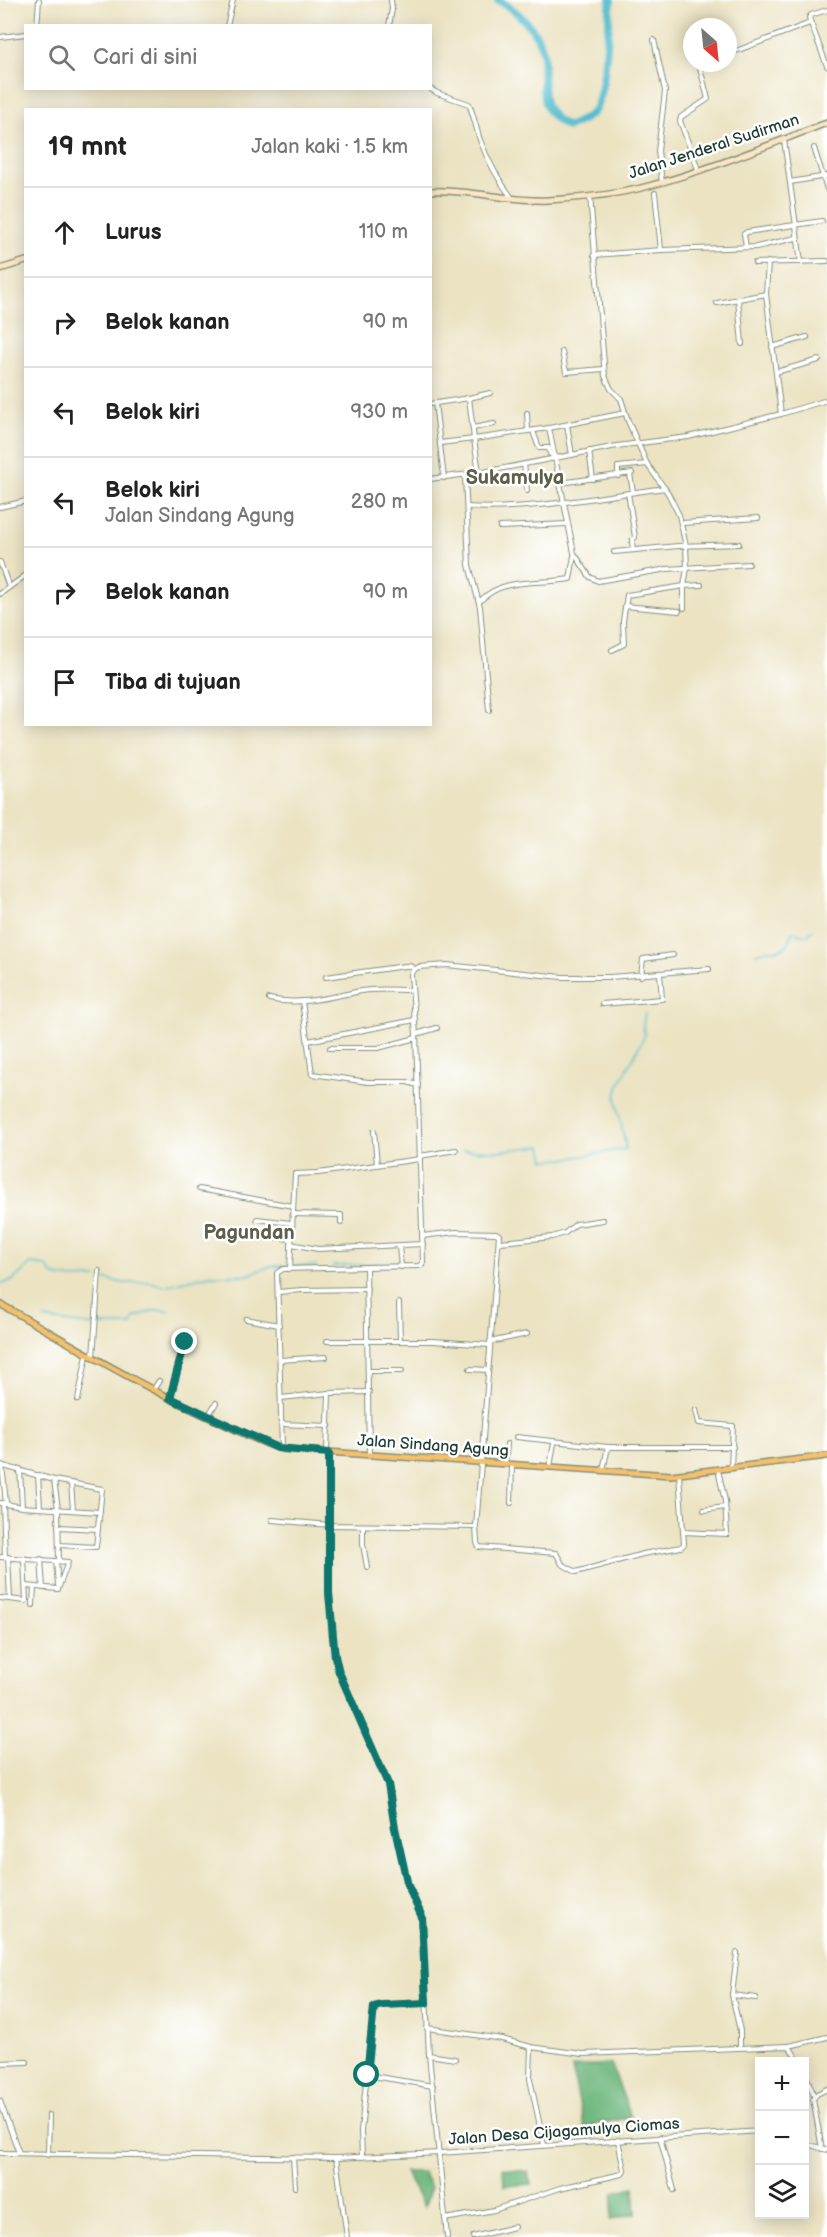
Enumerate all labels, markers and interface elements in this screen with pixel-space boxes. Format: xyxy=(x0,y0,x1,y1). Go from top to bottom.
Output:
north arrow xyxy=(683,18,737,72)
search box xyxy=(24,24,432,90)
icon: search xyxy=(45,41,78,74)
text: Cari di sini xyxy=(93,44,197,71)
street label: Jalan Jenderal Sudirman xyxy=(626,110,802,184)
text: 19 mnt xyxy=(48,132,127,163)
text: Jalan kaki · 1.5 km xyxy=(251,135,408,159)
icon: ahead xyxy=(48,216,81,249)
text: Lurus xyxy=(105,219,161,246)
text: 110 m xyxy=(359,220,408,244)
icon: right xyxy=(48,306,81,339)
text: Belok kanan xyxy=(105,309,230,336)
text: 90 m xyxy=(363,310,408,334)
icon: left xyxy=(48,396,81,429)
text: Belok kiri xyxy=(105,399,200,426)
text: 930 m xyxy=(350,400,408,424)
district label: Sukamulya xyxy=(466,466,564,490)
text: Belok kiri xyxy=(105,477,200,504)
icon: left xyxy=(48,486,81,519)
text: 280 m xyxy=(351,490,408,514)
text: Jalan Sindang Agung xyxy=(105,504,295,528)
icon: right xyxy=(48,576,81,609)
text: Belok kanan xyxy=(105,579,230,606)
text: 90 m xyxy=(363,580,408,604)
icon: arrive xyxy=(48,666,81,699)
text: Tiba di tujuan xyxy=(105,669,241,696)
district label: Pagundan xyxy=(203,1221,295,1245)
route end xyxy=(171,1328,197,1354)
street label: Jalan Sindang Agung xyxy=(357,1431,509,1461)
map controls xyxy=(755,2057,809,2219)
button: + xyxy=(755,2057,809,2111)
route start xyxy=(353,2061,379,2087)
button: − xyxy=(755,2111,809,2165)
street label: Jalan Desa Cijagamulya Ciomas xyxy=(448,2114,680,2150)
button: layers xyxy=(755,2165,809,2219)

